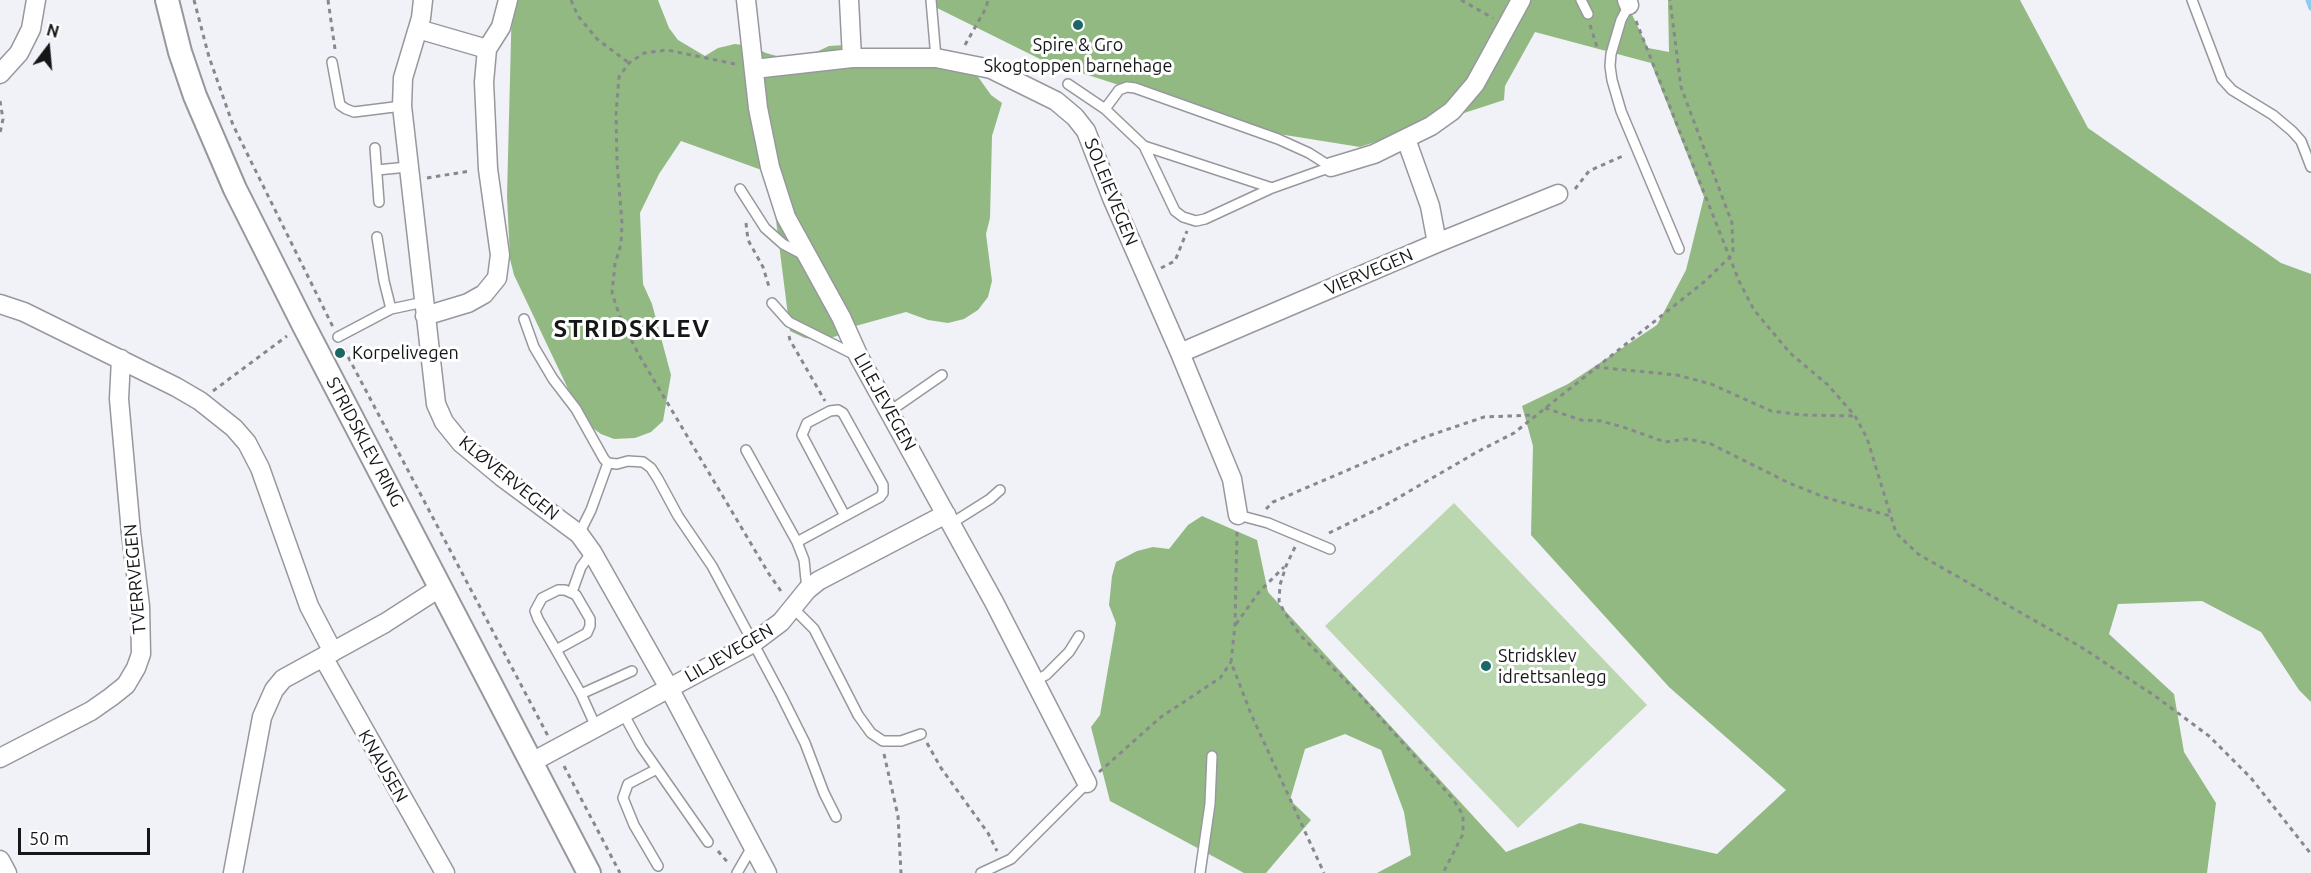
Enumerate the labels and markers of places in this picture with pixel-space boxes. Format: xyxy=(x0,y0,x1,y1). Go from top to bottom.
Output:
marker: Spire & Gro Skogtoppen barnehage xyxy=(1071,18,1085,32)
place label: Spire & Gro Skogtoppen barnehage xyxy=(984,34,1172,76)
place label: Korpelivegen xyxy=(352,342,459,364)
marker: Korpelivegen xyxy=(333,346,347,360)
place label: Stridsklev idrettsanlegg xyxy=(1498,645,1606,688)
marker: Stridsklev idrettsanlegg xyxy=(1479,659,1493,673)

